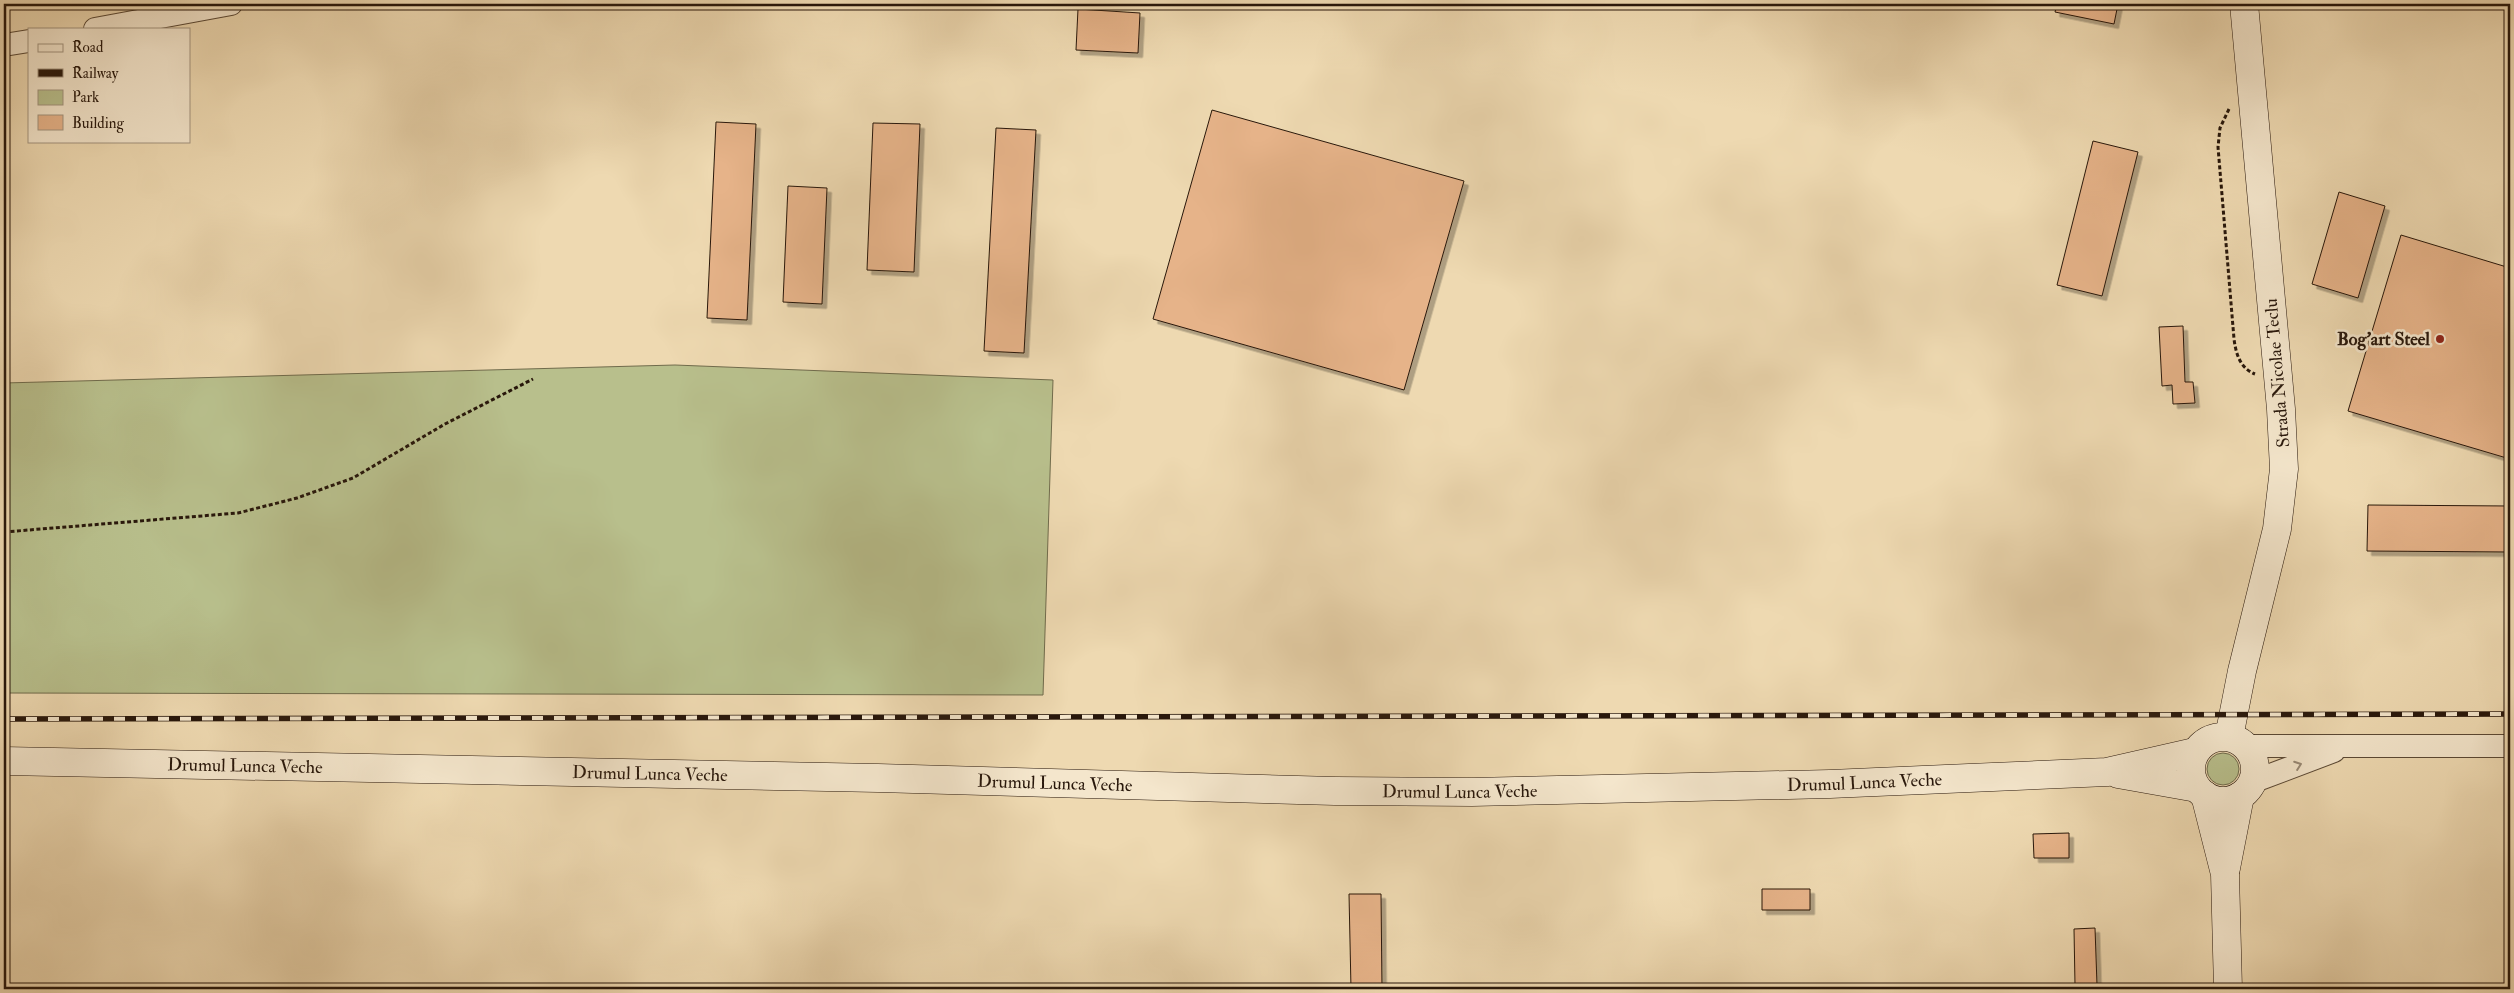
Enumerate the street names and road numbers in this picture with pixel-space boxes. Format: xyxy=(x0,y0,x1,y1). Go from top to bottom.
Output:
street label: Strada Nicolae Teclu xyxy=(2260,297,2295,448)
street label: Drumul Lunca Veche xyxy=(167,753,323,779)
street label: Drumul Lunca Veche xyxy=(572,761,728,787)
street label: Drumul Lunca Veche xyxy=(1787,768,1943,797)
street label: Drumul Lunca Veche xyxy=(977,770,1133,797)
street label: Drumul Lunca Veche xyxy=(1382,780,1538,804)

